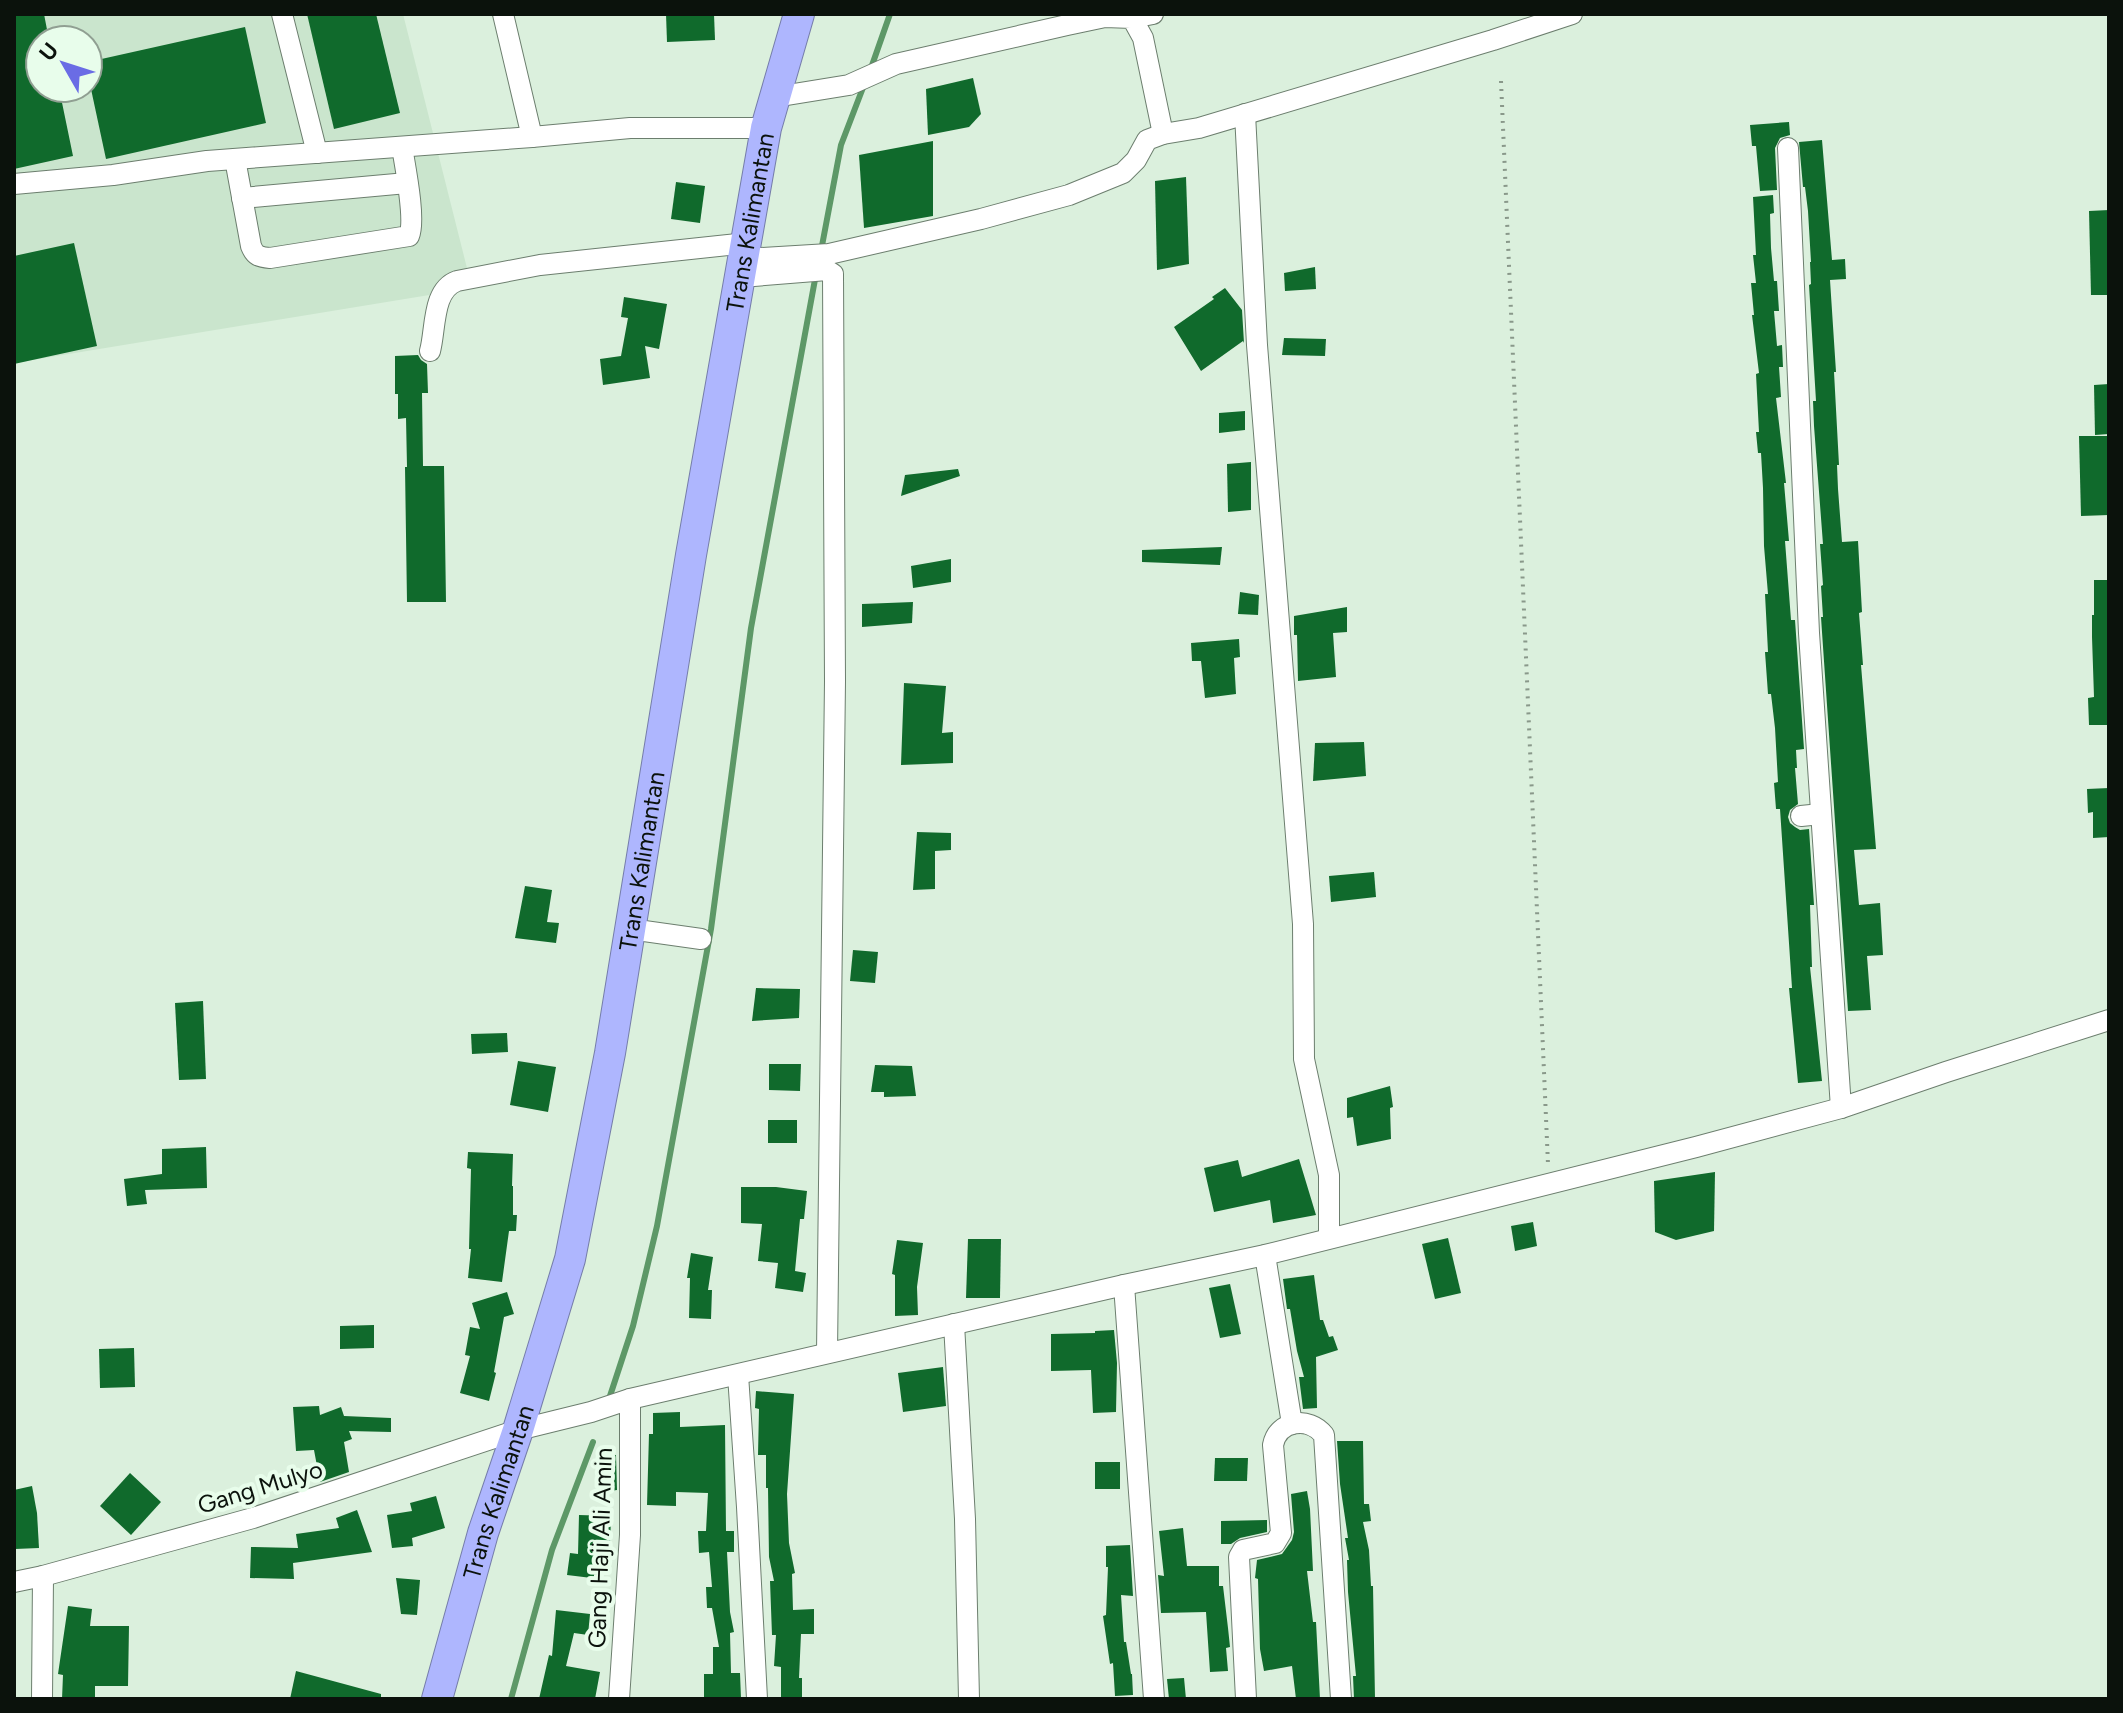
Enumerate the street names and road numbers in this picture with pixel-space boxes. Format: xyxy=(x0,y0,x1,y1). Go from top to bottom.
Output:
street label: Trans Kalimantan xyxy=(719,130,779,314)
street label: Trans Kalimantan xyxy=(612,769,670,953)
street label: Trans Kalimantan xyxy=(456,1401,539,1582)
street label: Gang Haji Ali Amin xyxy=(582,1447,618,1649)
street label: Gang Mulyo xyxy=(194,1454,326,1520)

